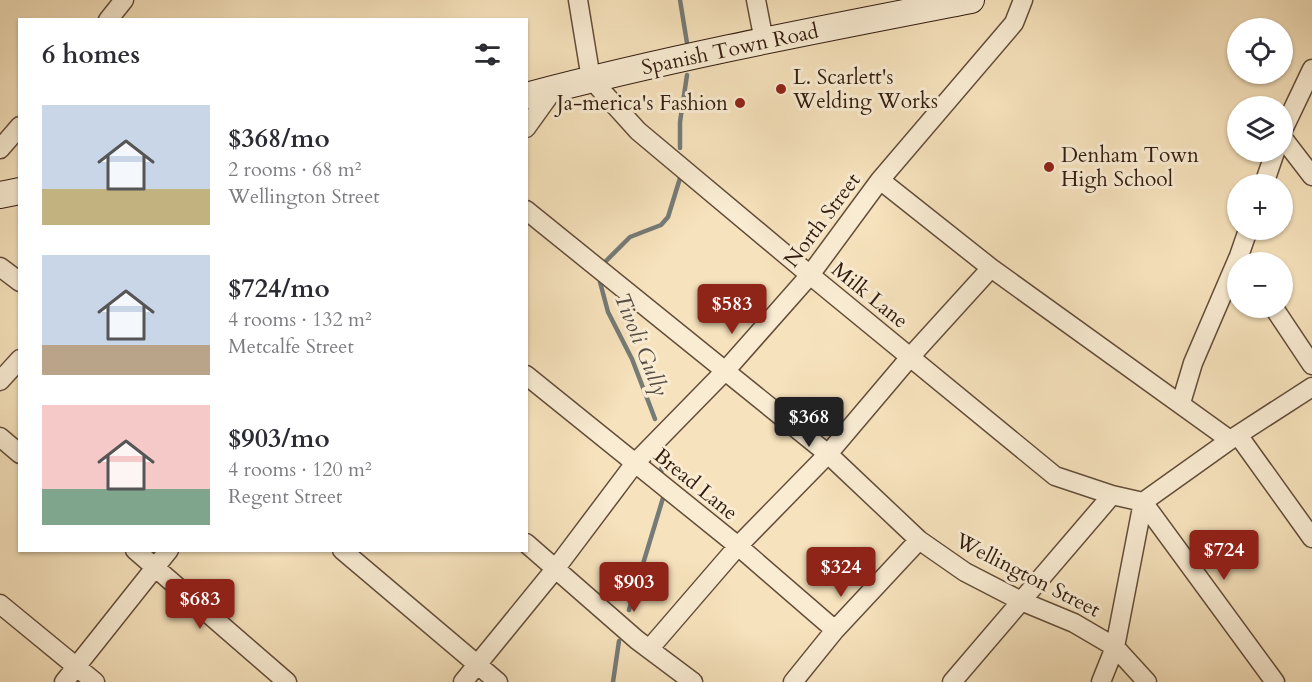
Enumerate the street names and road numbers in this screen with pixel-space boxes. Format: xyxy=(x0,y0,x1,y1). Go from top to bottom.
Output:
street label: Spanish Town Road xyxy=(639,17,821,82)
street label: North Street xyxy=(777,167,868,273)
street label: Milk Lane xyxy=(825,255,914,335)
street label: Bread Lane xyxy=(647,441,744,527)
street label: Wellington Street xyxy=(949,526,1106,625)

